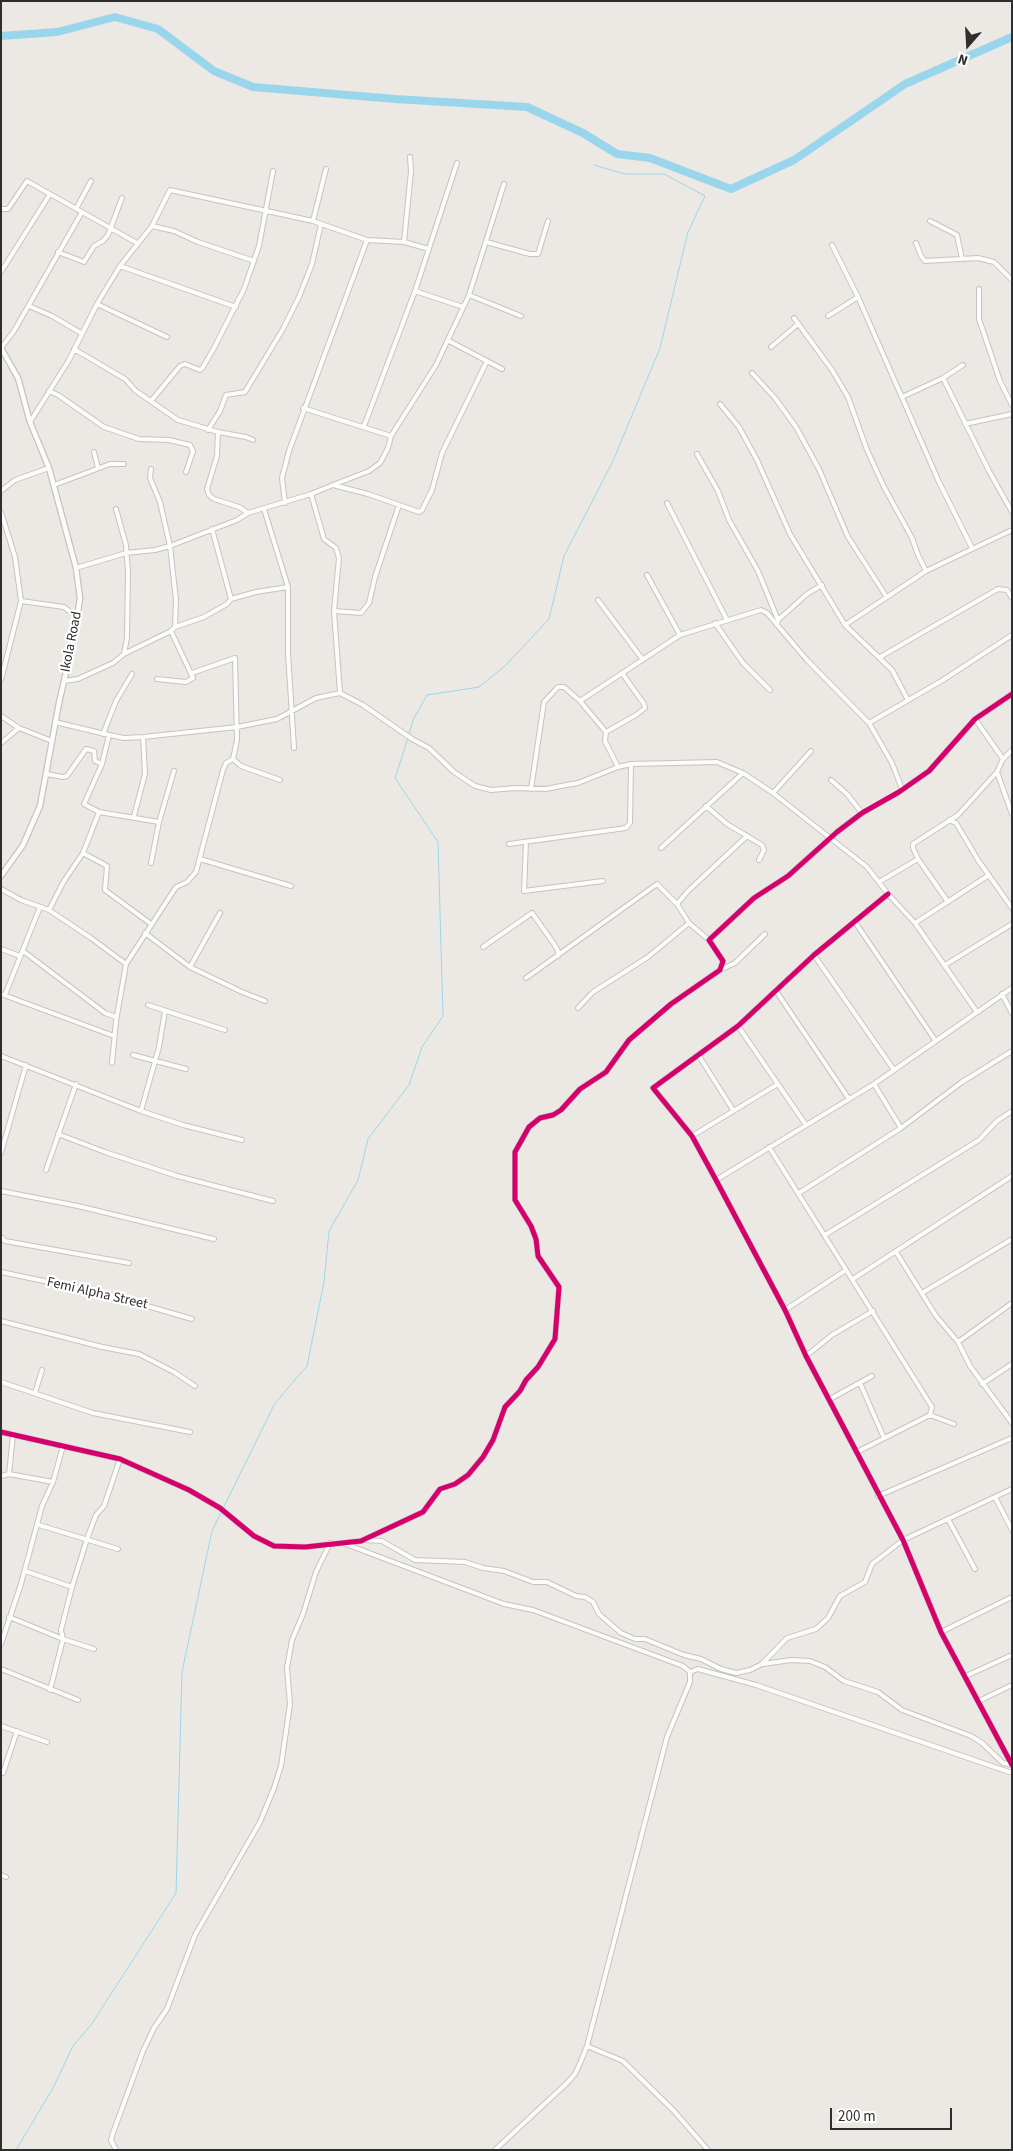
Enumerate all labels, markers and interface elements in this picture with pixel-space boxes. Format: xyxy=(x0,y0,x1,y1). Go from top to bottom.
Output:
north arrow xyxy=(943,20,993,70)
text: N xyxy=(955,48,971,70)
street label: Ikola Road xyxy=(58,610,86,674)
street label: Femi Alpha Street xyxy=(45,1274,149,1314)
scale bar xyxy=(833,2098,956,2130)
text: 200 m xyxy=(838,2106,876,2127)

